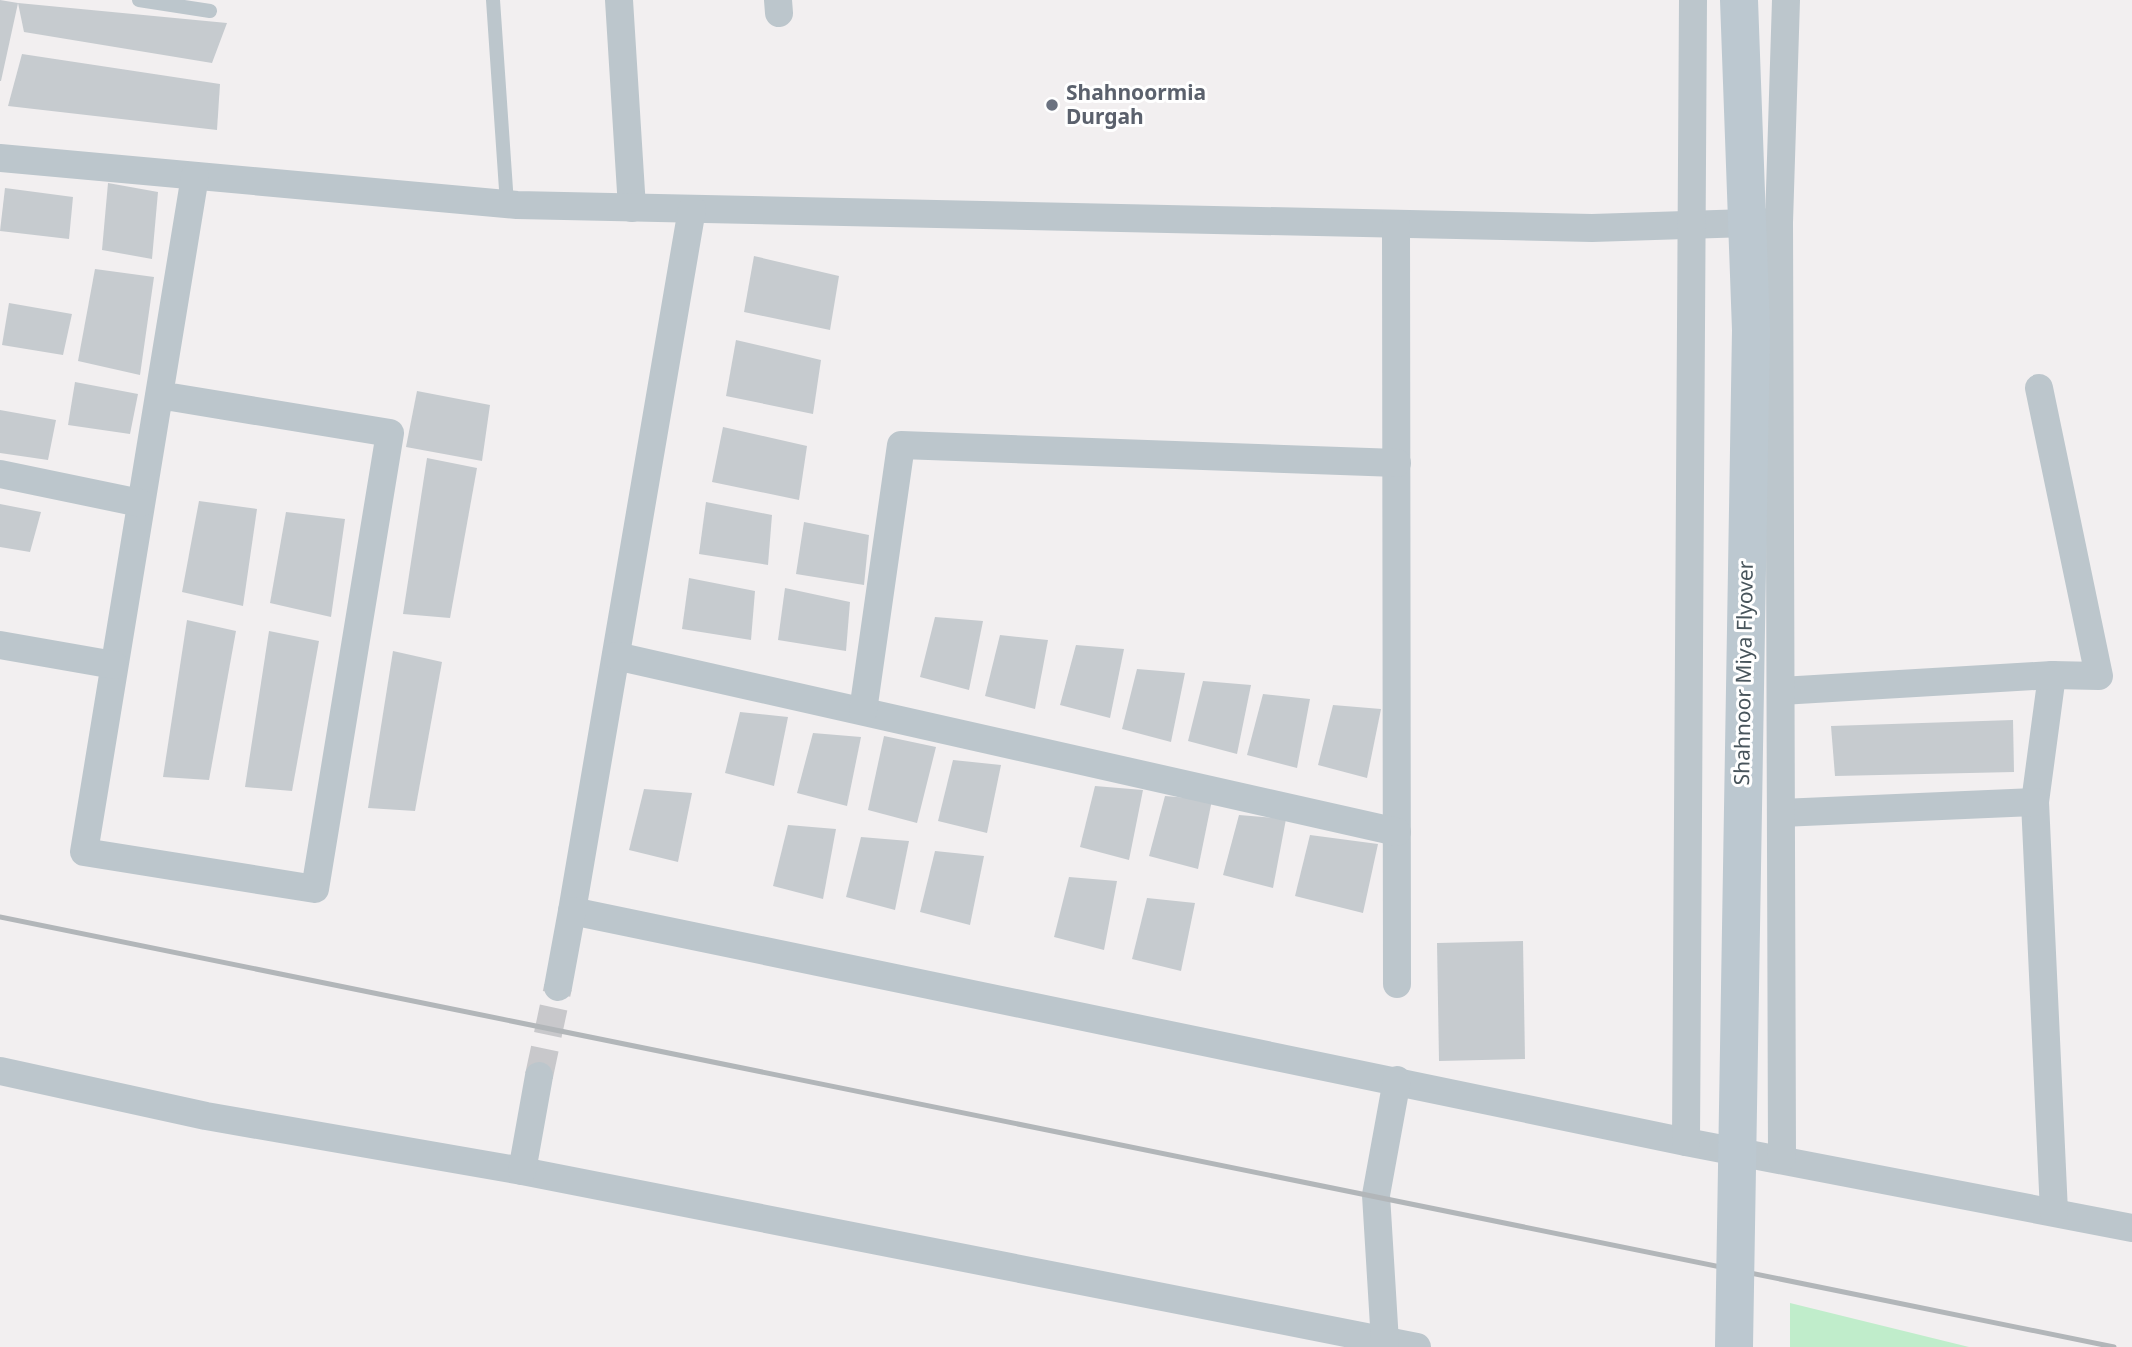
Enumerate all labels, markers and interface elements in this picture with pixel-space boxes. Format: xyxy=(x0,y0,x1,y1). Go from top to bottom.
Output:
place label: Shahnoormia Durgah xyxy=(1066,78,1206,130)
marker: Shahnoormia Durgah xyxy=(1044,97,1060,113)
street label: Shahnoor Miya Flyover xyxy=(1727,560,1759,786)

